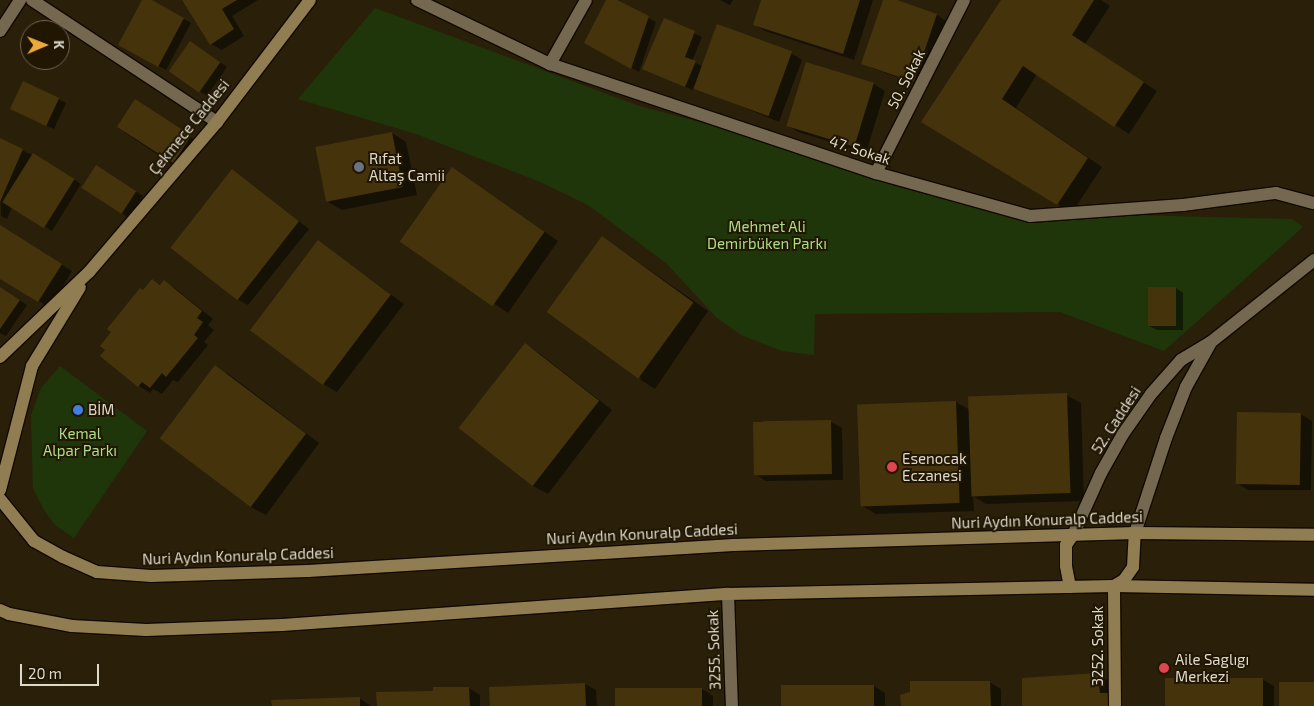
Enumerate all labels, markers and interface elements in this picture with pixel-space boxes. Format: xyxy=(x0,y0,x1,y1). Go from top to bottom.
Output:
north arrow xyxy=(20,20,70,70)
text: K xyxy=(51,40,68,49)
street label: 50. Sokak xyxy=(883,46,929,112)
street label: Çekmece Caddesi xyxy=(145,76,233,178)
street label: 47. Sokak xyxy=(827,132,893,168)
place label: Rıfat Altaş Camii xyxy=(369,149,445,184)
marker: Rıfat Altaş Camii xyxy=(353,161,365,173)
park label: Mehmet Ali Demirbüken Parkı xyxy=(707,217,827,252)
street label: 52. Caddesi xyxy=(1088,383,1144,457)
place label: BİM xyxy=(88,401,114,419)
marker: BİM xyxy=(72,404,84,416)
park label: Kemal Alpar Parkı xyxy=(43,424,117,459)
place label: Esenocak Eczanesi xyxy=(902,449,967,484)
marker: Esenocak Eczanesi xyxy=(886,461,898,473)
street label: Nuri Aydın Konuralp Caddesi xyxy=(951,508,1143,532)
street label: Nuri Aydın Konuralp Caddesi xyxy=(546,520,738,548)
street label: Nuri Aydın Konuralp Caddesi xyxy=(142,544,334,568)
street label: 3252. Sokak xyxy=(1089,606,1107,686)
street label: 3255. Sokak xyxy=(704,610,724,690)
place label: Aile Saglıgı Merkezi xyxy=(1175,650,1249,685)
scale bar xyxy=(22,654,101,686)
marker: Aile Saglıgı Merkezi xyxy=(1157,661,1171,675)
text: 20 m xyxy=(28,664,62,682)

